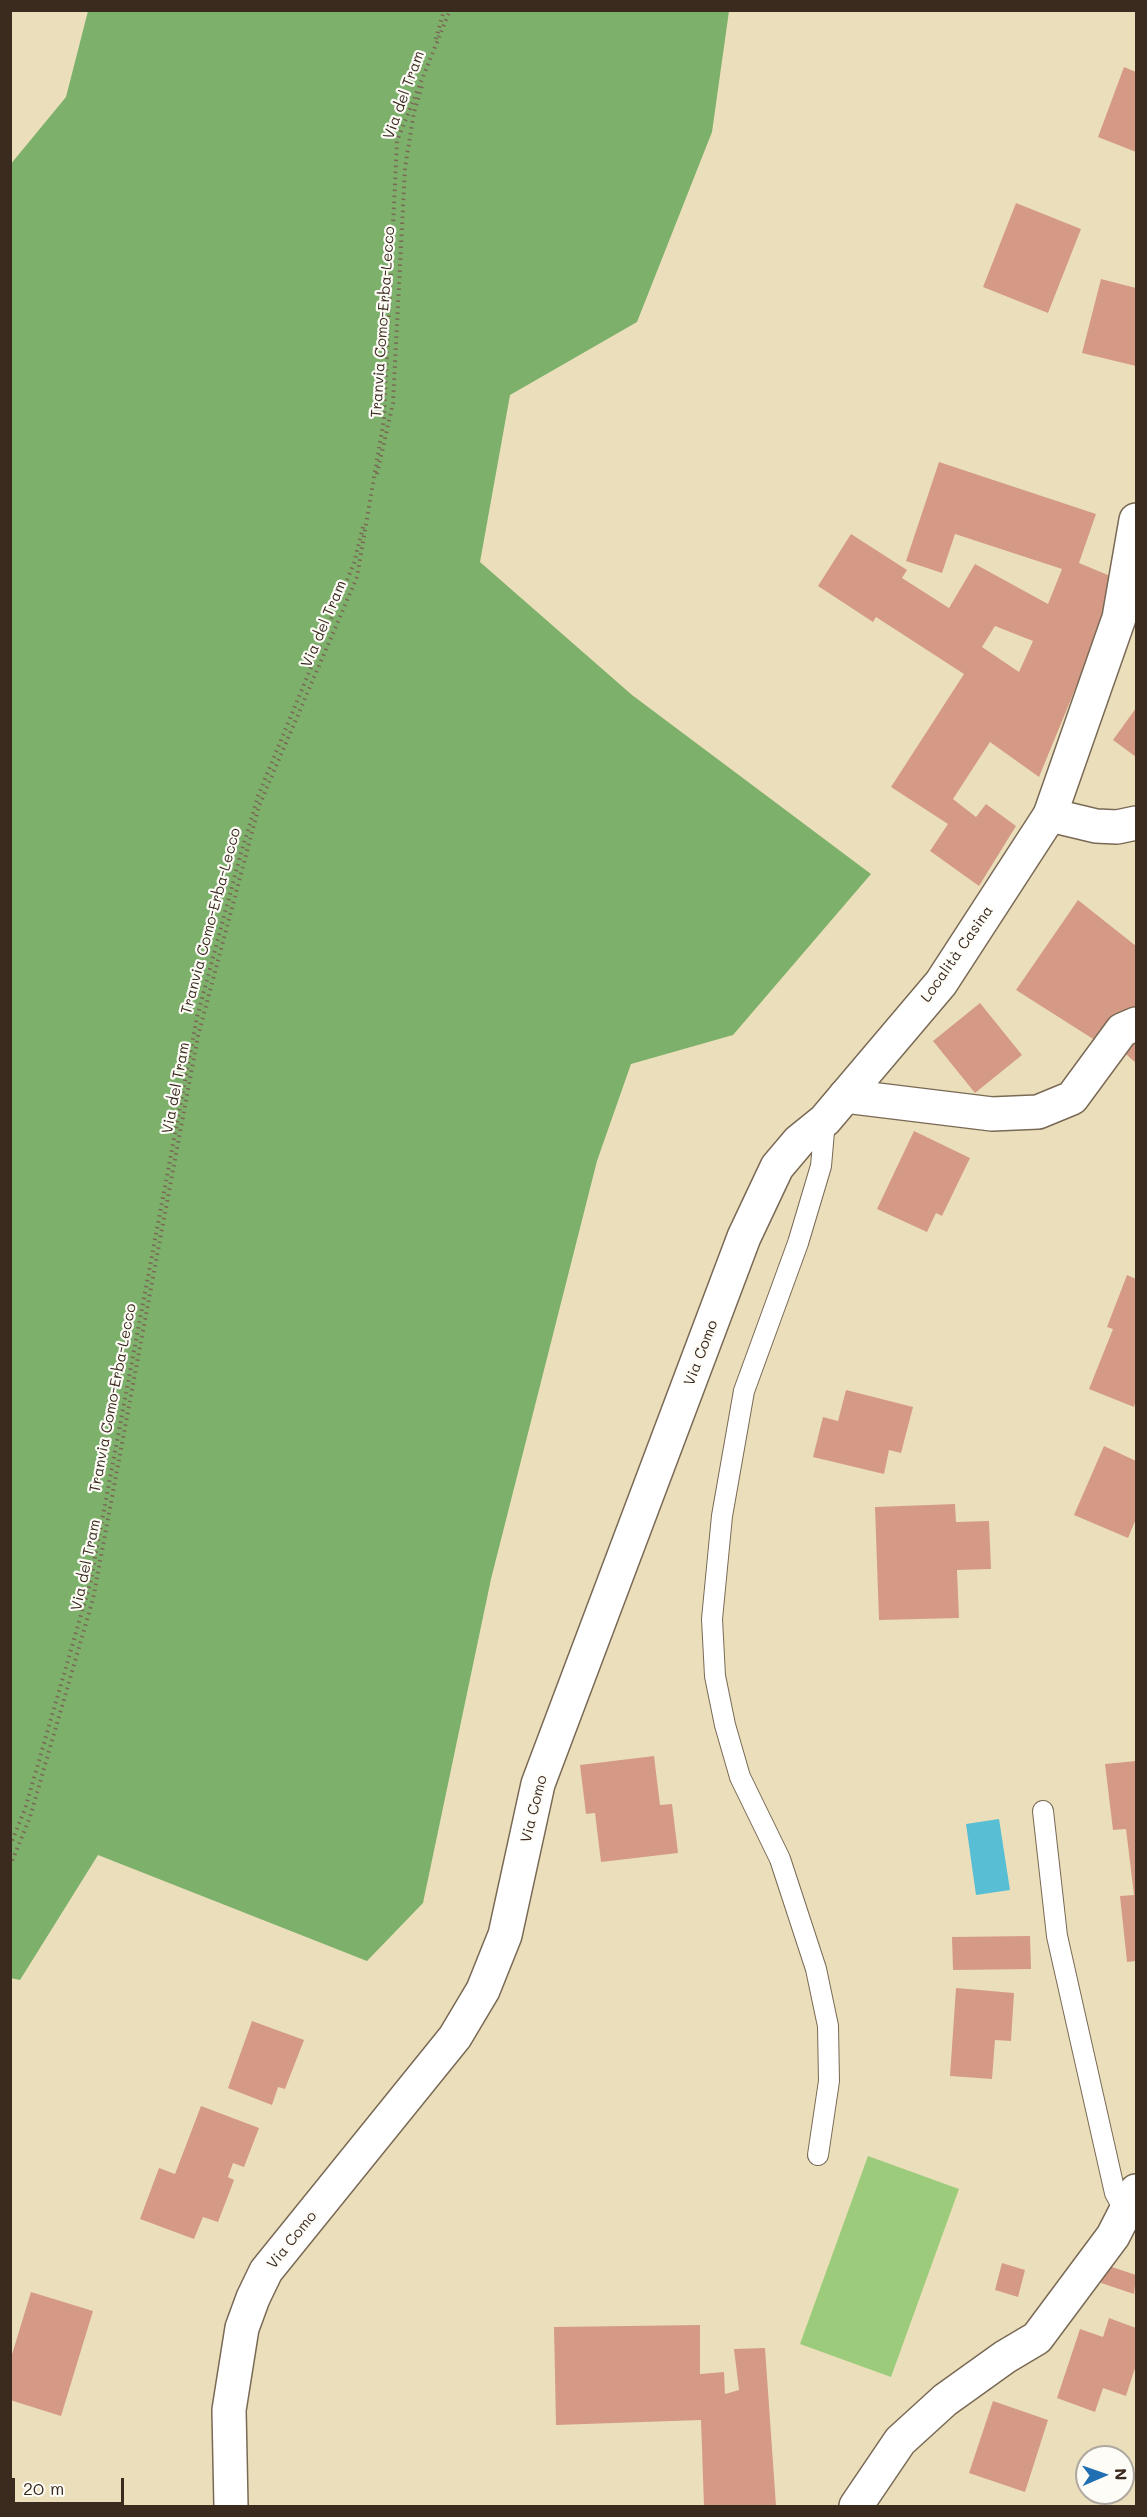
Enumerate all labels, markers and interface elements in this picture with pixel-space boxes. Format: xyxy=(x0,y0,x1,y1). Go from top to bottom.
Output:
street label: Via del Tram xyxy=(380,48,428,142)
street label: Tranvia Como-Erba-Lecco xyxy=(367,226,399,418)
street label: Via del Tram xyxy=(298,578,350,670)
street label: Tranvia Como-Erba-Lecco xyxy=(177,826,245,1016)
street label: Località Casina xyxy=(917,902,997,1006)
street label: Via del Tram xyxy=(158,1041,194,1135)
street label: Tranvia Como-Erba-Lecco xyxy=(86,1302,140,1494)
street label: Via Como xyxy=(680,1318,722,1388)
street label: Via del Tram xyxy=(68,1518,104,1612)
street label: Via Como xyxy=(517,1773,551,1845)
street label: Via Como xyxy=(263,2208,321,2272)
north arrow xyxy=(1075,2445,1135,2505)
scale bar xyxy=(15,2466,128,2504)
text: N xyxy=(1111,2468,1132,2481)
text: 20 m xyxy=(23,2476,64,2500)

